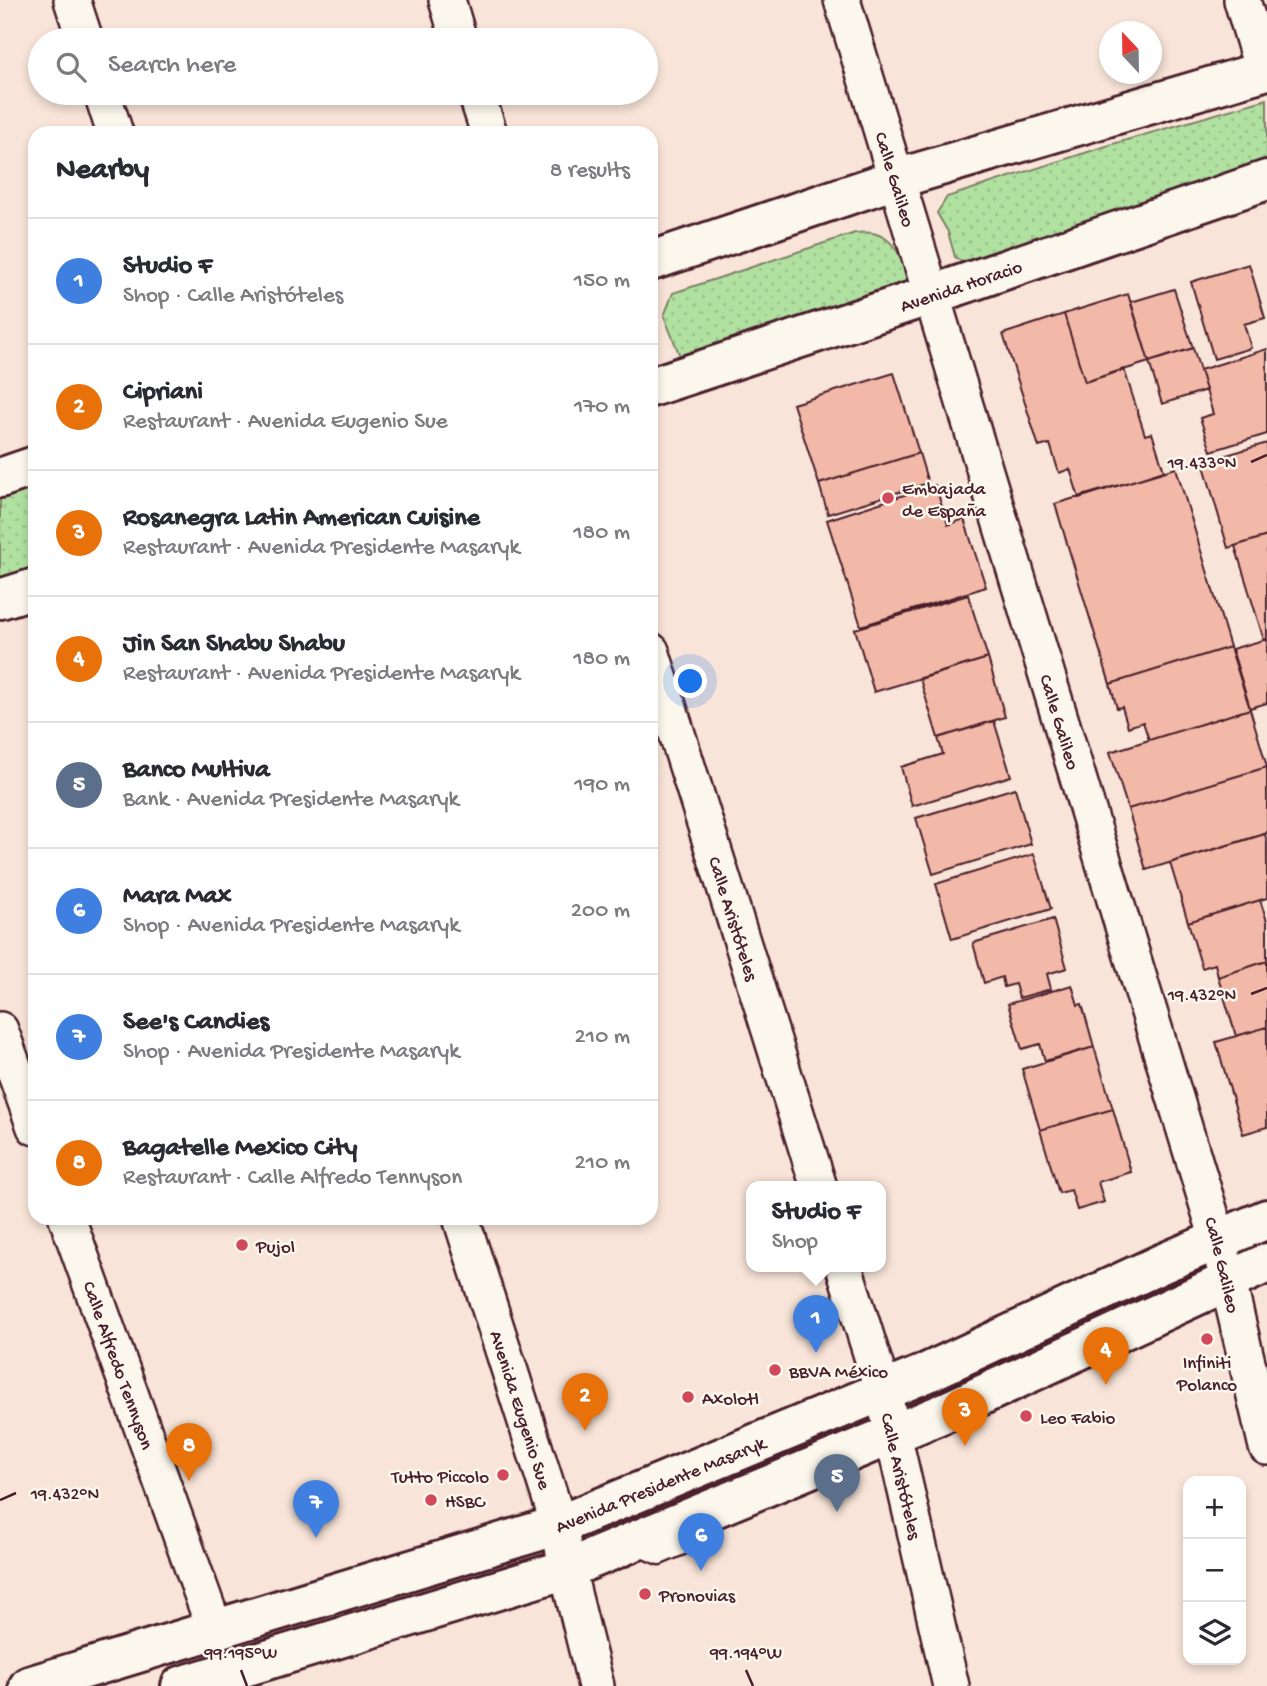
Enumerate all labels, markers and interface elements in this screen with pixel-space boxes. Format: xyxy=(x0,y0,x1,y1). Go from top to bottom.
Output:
north arrow xyxy=(1099,21,1162,84)
search box xyxy=(28,28,658,105)
icon: search xyxy=(52,48,90,86)
text: Search here xyxy=(108,51,236,82)
street label: Calle Galileo xyxy=(868,130,918,230)
text: Nearby xyxy=(56,154,149,189)
text: 8 results xyxy=(550,158,630,185)
text: Studio F xyxy=(123,252,212,283)
street label: Avenida Horacio xyxy=(898,257,1026,319)
text: 1 xyxy=(74,268,84,295)
text: 150 m xyxy=(574,268,630,295)
text: Shop · Calle Aristóteles xyxy=(123,283,343,310)
text: Cipriani xyxy=(123,378,203,409)
text: 2 xyxy=(73,394,85,421)
text: 170 m xyxy=(574,394,630,421)
text: Restaurant · Avenida Eugenio Sue xyxy=(123,409,448,436)
text: 19.433°N xyxy=(1167,454,1237,475)
place label: Embajada de España xyxy=(902,479,987,524)
marker: Embajada de España xyxy=(880,490,896,506)
text: Rosanegra Latin American Cuisine xyxy=(123,504,480,535)
text: 3 xyxy=(73,520,85,547)
text: 180 m xyxy=(573,520,630,547)
text: Restaurant · Avenida Presidente Masaryk xyxy=(123,535,520,562)
text: Jin San Shabu Shabu xyxy=(123,630,345,661)
text: 4 xyxy=(74,646,84,673)
text: 180 m xyxy=(573,646,630,673)
text: Restaurant · Avenida Presidente Masaryk xyxy=(123,661,520,688)
your location xyxy=(673,664,707,698)
street label: Calle Galileo xyxy=(1032,672,1083,773)
text: Banco Multiva xyxy=(123,756,270,787)
text: 5 xyxy=(73,772,85,799)
text: 190 m xyxy=(574,772,630,799)
text: Bank · Avenida Presidente Masaryk xyxy=(123,787,459,814)
street label: Calle Aristóteles xyxy=(701,854,762,985)
text: Mara Max xyxy=(123,882,231,913)
text: 6 xyxy=(73,898,85,925)
text: 200 m xyxy=(571,898,630,925)
text: Shop · Avenida Presidente Masaryk xyxy=(123,913,459,940)
text: 19.432°N xyxy=(1167,986,1236,1007)
text: See's Candies xyxy=(123,1008,269,1039)
text: 7 xyxy=(73,1024,85,1051)
text: 210 m xyxy=(575,1024,630,1051)
text: Shop · Avenida Presidente Masaryk xyxy=(123,1039,459,1066)
text: Bagatelle Mexico City xyxy=(123,1134,357,1165)
text: 8 xyxy=(73,1150,85,1177)
text: 210 m xyxy=(575,1150,630,1177)
text: Restaurant · Calle Alfredo Tennyson xyxy=(123,1165,462,1192)
popup xyxy=(746,1181,886,1272)
text: Studio F xyxy=(772,1198,860,1229)
street label: Calle Galileo xyxy=(1197,1215,1243,1316)
text: Shop xyxy=(772,1229,818,1256)
marker: Pujol xyxy=(234,1237,250,1253)
place label: Pujol xyxy=(255,1237,295,1260)
street label: Calle Alfredo Tennyson xyxy=(76,1279,157,1453)
pin: 1 xyxy=(793,1295,839,1353)
pin: 4 xyxy=(1083,1327,1129,1385)
street label: Avenida Eugenio Sue xyxy=(483,1328,555,1493)
marker: Infiniti Polanco xyxy=(1199,1331,1215,1347)
place label: Infiniti Polanco xyxy=(1176,1353,1237,1398)
marker: BBVA México xyxy=(767,1362,783,1378)
place label: BBVA México xyxy=(788,1362,888,1385)
pin: 2 xyxy=(562,1373,608,1431)
pin: 3 xyxy=(942,1388,988,1446)
marker: Axolotl xyxy=(680,1389,696,1405)
place label: Axolotl xyxy=(702,1389,759,1412)
marker: Leo Fabio xyxy=(1018,1408,1034,1424)
place label: Leo Fabio xyxy=(1040,1408,1116,1431)
street label: Calle Aristóteles xyxy=(873,1411,925,1543)
pin: 8 xyxy=(166,1423,212,1481)
street label: Avenida Presidente Masaryk xyxy=(553,1432,771,1540)
pin: 5 xyxy=(814,1454,860,1512)
place label: Tutto Piccolo xyxy=(390,1467,489,1490)
marker: Tutto Piccolo xyxy=(495,1467,511,1483)
map controls xyxy=(1183,1476,1246,1665)
button: + xyxy=(1183,1476,1246,1539)
pin: 7 xyxy=(293,1480,339,1538)
text: 19.432°N xyxy=(30,1485,99,1506)
marker: HSBC xyxy=(423,1492,439,1508)
place label: HSBC xyxy=(445,1492,486,1515)
pin: 6 xyxy=(678,1513,724,1571)
button: − xyxy=(1183,1539,1246,1602)
marker: Pronovias xyxy=(637,1586,653,1602)
place label: Pronovias xyxy=(658,1586,736,1609)
button: layers xyxy=(1183,1602,1246,1665)
text: 99.195°W xyxy=(204,1644,277,1665)
text: 99.194°W xyxy=(709,1644,782,1665)

